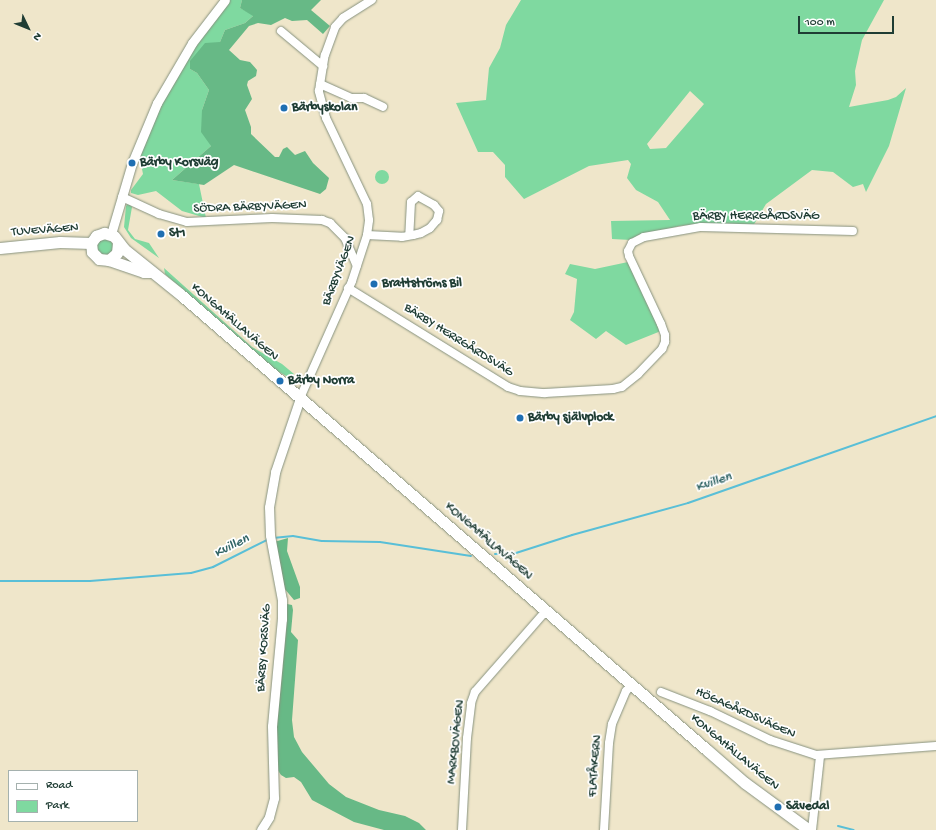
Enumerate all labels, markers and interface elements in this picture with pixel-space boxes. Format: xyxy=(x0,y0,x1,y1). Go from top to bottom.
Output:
north arrow xyxy=(8,8,48,48)
scale bar xyxy=(800,8,896,34)
text: 100 m xyxy=(805,16,835,30)
text: N xyxy=(30,29,44,43)
place label: Bärbyskolan xyxy=(292,100,357,116)
marker: Bärbyskolan xyxy=(279,103,289,113)
place label: Bärby Korsväg xyxy=(140,155,218,171)
marker: Bärby Korsväg xyxy=(127,158,137,168)
street label: SÖDRA BÄRBYVÄGEN xyxy=(193,198,307,218)
street label: BÄRBY HERRGÅRDSVÄG xyxy=(693,209,819,225)
street label: TUVEVÄGEN xyxy=(11,221,79,241)
place label: St1 xyxy=(169,226,186,242)
marker: St1 xyxy=(156,229,166,239)
street label: BÄRBYVÄGEN xyxy=(320,234,360,308)
place label: Brattströms Bil xyxy=(382,276,462,292)
marker: Brattströms Bil xyxy=(369,279,379,289)
street label: KONGAHÄLLAVÄGEN xyxy=(187,281,281,365)
street label: BÄRBY HERRGÅRDSVÄG xyxy=(400,301,516,381)
place label: Bärby Norra xyxy=(288,373,354,389)
marker: Bärby Norra xyxy=(275,376,285,386)
place label: Bärby självplock xyxy=(528,410,613,426)
marker: Bärby självplock xyxy=(515,413,525,423)
water label: Kvillen xyxy=(694,469,734,497)
street label: KONGAHÄLLAVÄGEN xyxy=(441,500,535,584)
water label: Kvillen xyxy=(212,531,252,563)
street label: BÄRBY KORSVÄG xyxy=(254,604,276,692)
street label: HÖGAGÅRDSVÄGEN xyxy=(693,685,797,743)
street label: MARKBOVÄGEN xyxy=(445,699,469,785)
street label: KONGAHÄLLAVÄGEN xyxy=(686,711,782,795)
street label: FLATÅKERN xyxy=(586,734,606,798)
legend xyxy=(8,770,138,822)
text: Road xyxy=(46,779,72,793)
text: Park xyxy=(46,799,69,813)
place label: Sävedal xyxy=(786,799,829,815)
marker: Sävedal xyxy=(773,802,783,812)

